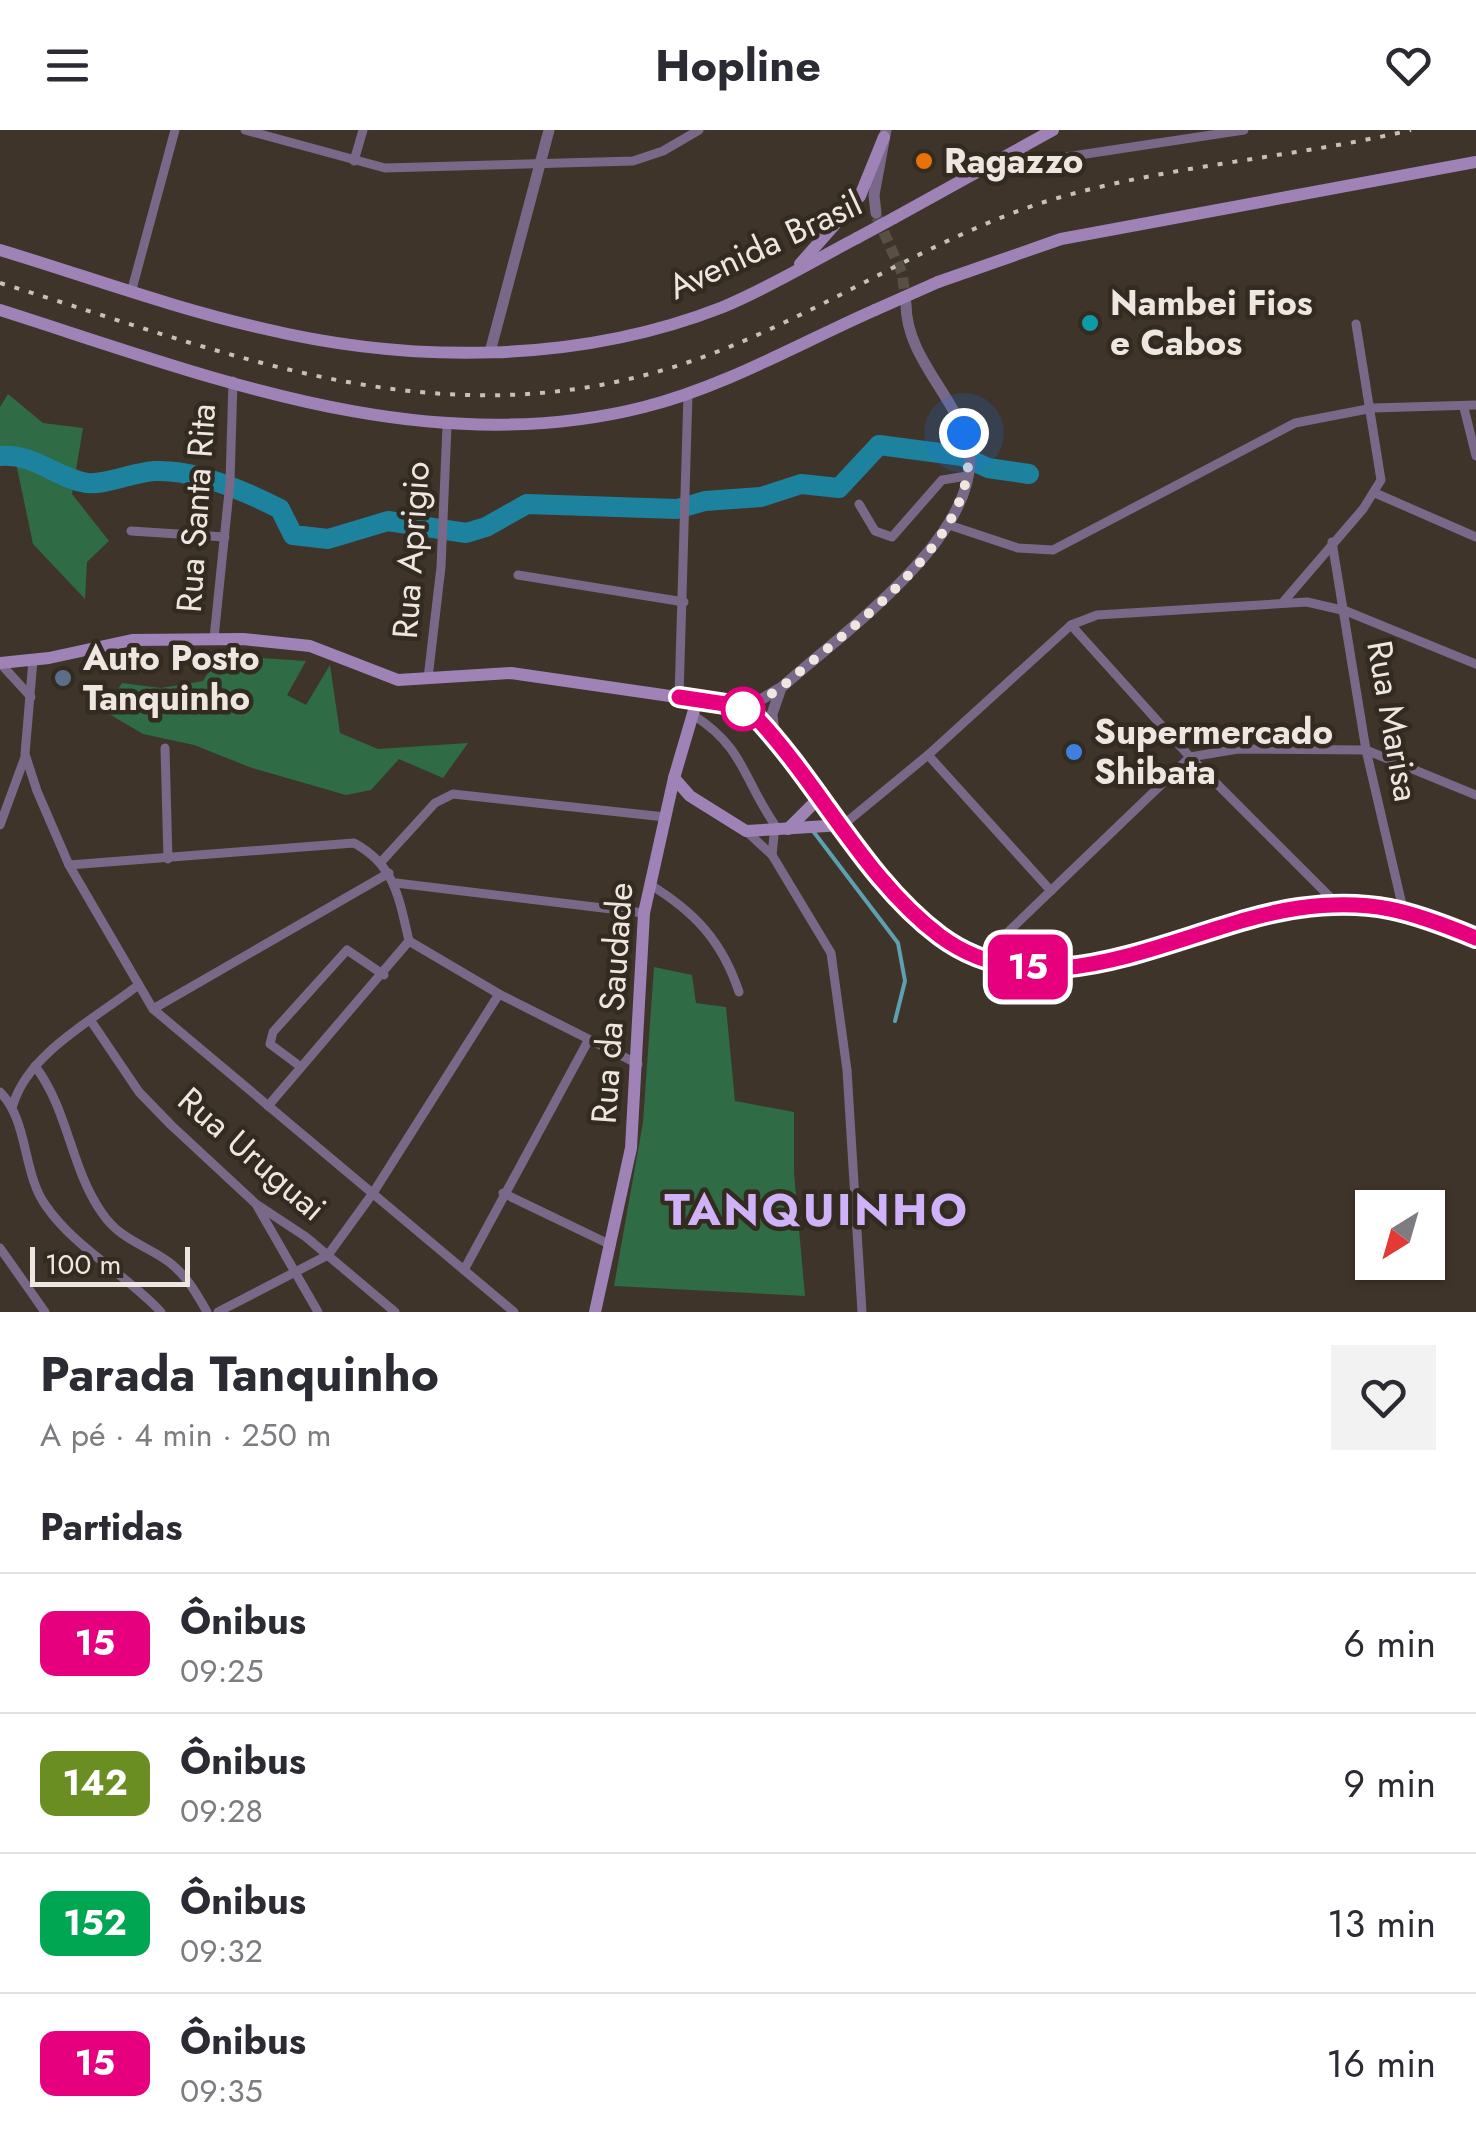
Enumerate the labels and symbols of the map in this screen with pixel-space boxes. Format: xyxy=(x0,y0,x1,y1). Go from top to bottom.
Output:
place label: Ragazzo xyxy=(944,136,1083,186)
marker: Ragazzo xyxy=(913,150,935,172)
street label: Avenida Brasil xyxy=(660,178,870,312)
place label: Nambei Fios e Cabos xyxy=(1110,278,1313,368)
marker: Nambei Fios e Cabos xyxy=(1079,312,1101,334)
street label: Rua Santa Rita xyxy=(164,402,228,614)
your location xyxy=(939,408,989,458)
street label: Rua Aprigio xyxy=(380,460,442,640)
place label: Auto Posto Tanquinho xyxy=(82,633,260,723)
street label: Rua Marisa xyxy=(1354,637,1432,805)
marker: Auto Posto Tanquinho xyxy=(52,667,74,689)
unlabelled marker xyxy=(722,688,764,730)
place label: Supermercado Shibata xyxy=(1094,707,1333,797)
marker: Supermercado Shibata xyxy=(1063,741,1085,763)
street label: Rua da Saudade xyxy=(579,881,645,1125)
line badge: 15 xyxy=(983,934,1073,1000)
street label: Rua Uruguai xyxy=(167,1075,337,1233)
district label: TANQUINHO xyxy=(665,1177,969,1242)
north arrow xyxy=(1355,1190,1445,1280)
scale bar xyxy=(30,1242,190,1286)

